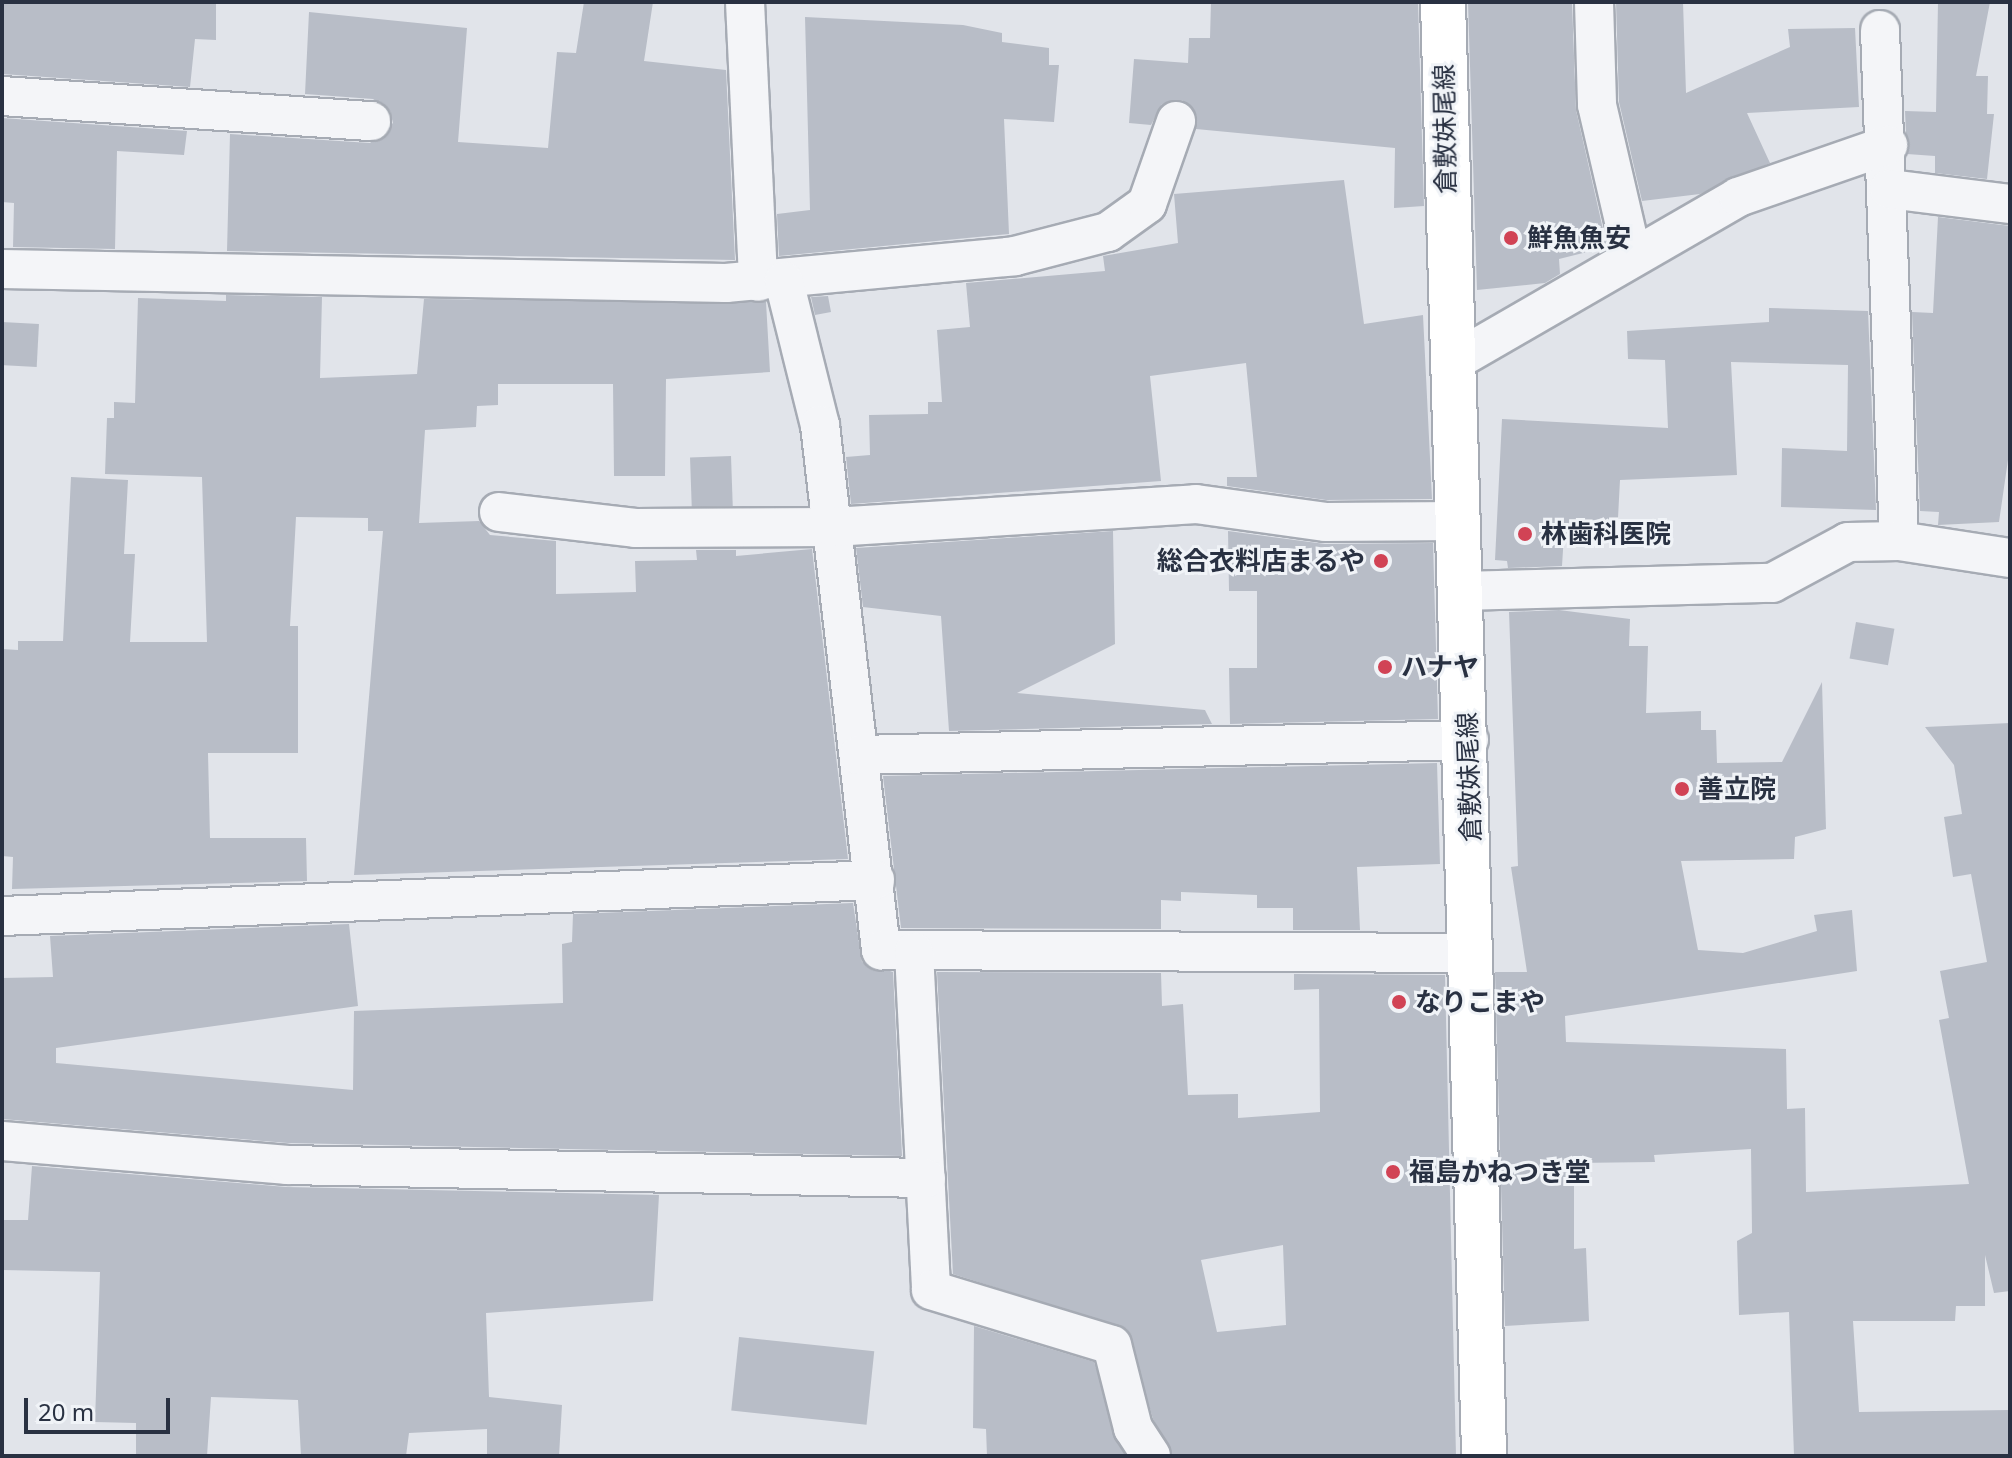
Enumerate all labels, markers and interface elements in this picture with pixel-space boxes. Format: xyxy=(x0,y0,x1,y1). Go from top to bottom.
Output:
street label: 倉敷妹尾線 xyxy=(1428,64,1462,194)
place label: 鮮魚魚安 xyxy=(1527,222,1631,254)
marker: 鮮魚魚安 xyxy=(1502,229,1520,247)
place label: 林歯科医院 xyxy=(1541,518,1671,550)
marker: 林歯科医院 xyxy=(1516,525,1534,543)
place label: 総合衣料店まるや xyxy=(1157,545,1365,577)
marker: 総合衣料店まるや xyxy=(1372,552,1390,570)
place label: ハナヤ xyxy=(1401,651,1479,683)
marker: ハナヤ xyxy=(1376,658,1394,676)
street label: 倉敷妹尾線 xyxy=(1451,711,1487,843)
place label: 善立院 xyxy=(1698,773,1776,805)
marker: 善立院 xyxy=(1673,780,1691,798)
place label: なりこまや xyxy=(1415,986,1545,1018)
marker: なりこまや xyxy=(1390,993,1408,1011)
place label: 福島かねつき堂 xyxy=(1409,1156,1591,1188)
marker: 福島かねつき堂 xyxy=(1384,1163,1402,1181)
scale bar xyxy=(28,1382,174,1432)
text: 20 m xyxy=(38,1395,94,1428)

